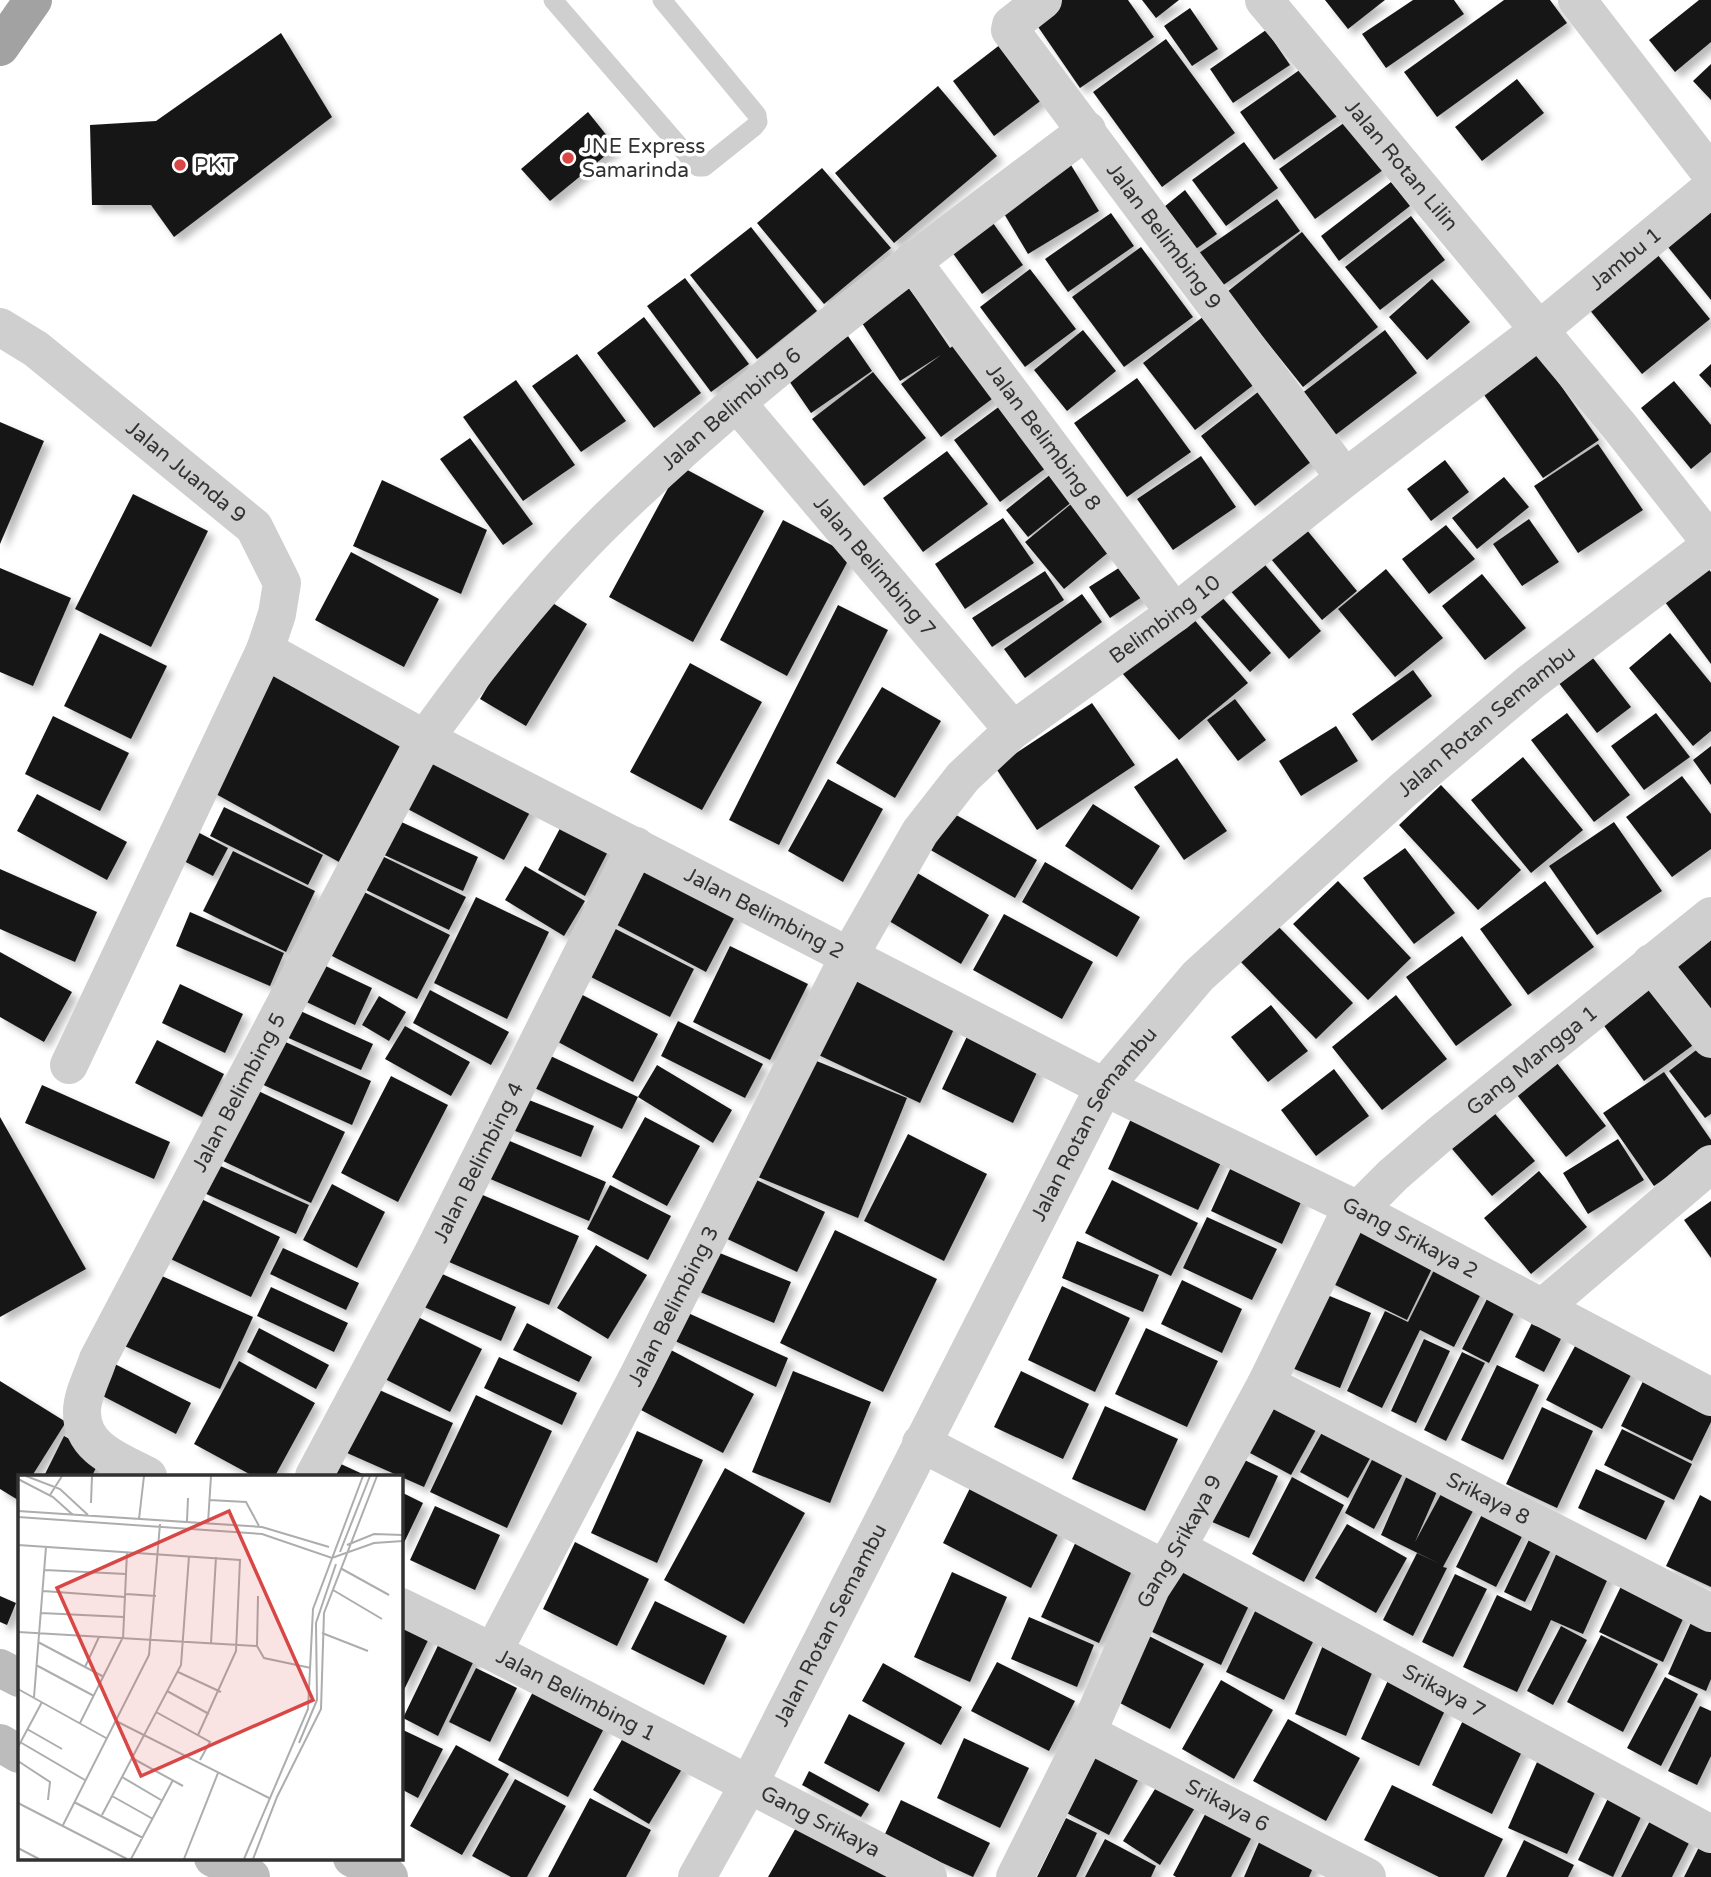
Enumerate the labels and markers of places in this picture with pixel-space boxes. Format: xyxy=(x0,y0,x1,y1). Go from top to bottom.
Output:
place label: JNE Express Samarinda xyxy=(582,134,705,183)
marker: JNE Express Samarinda xyxy=(560,150,576,166)
place label: PKT xyxy=(194,153,235,178)
marker: PKT xyxy=(172,157,188,173)

